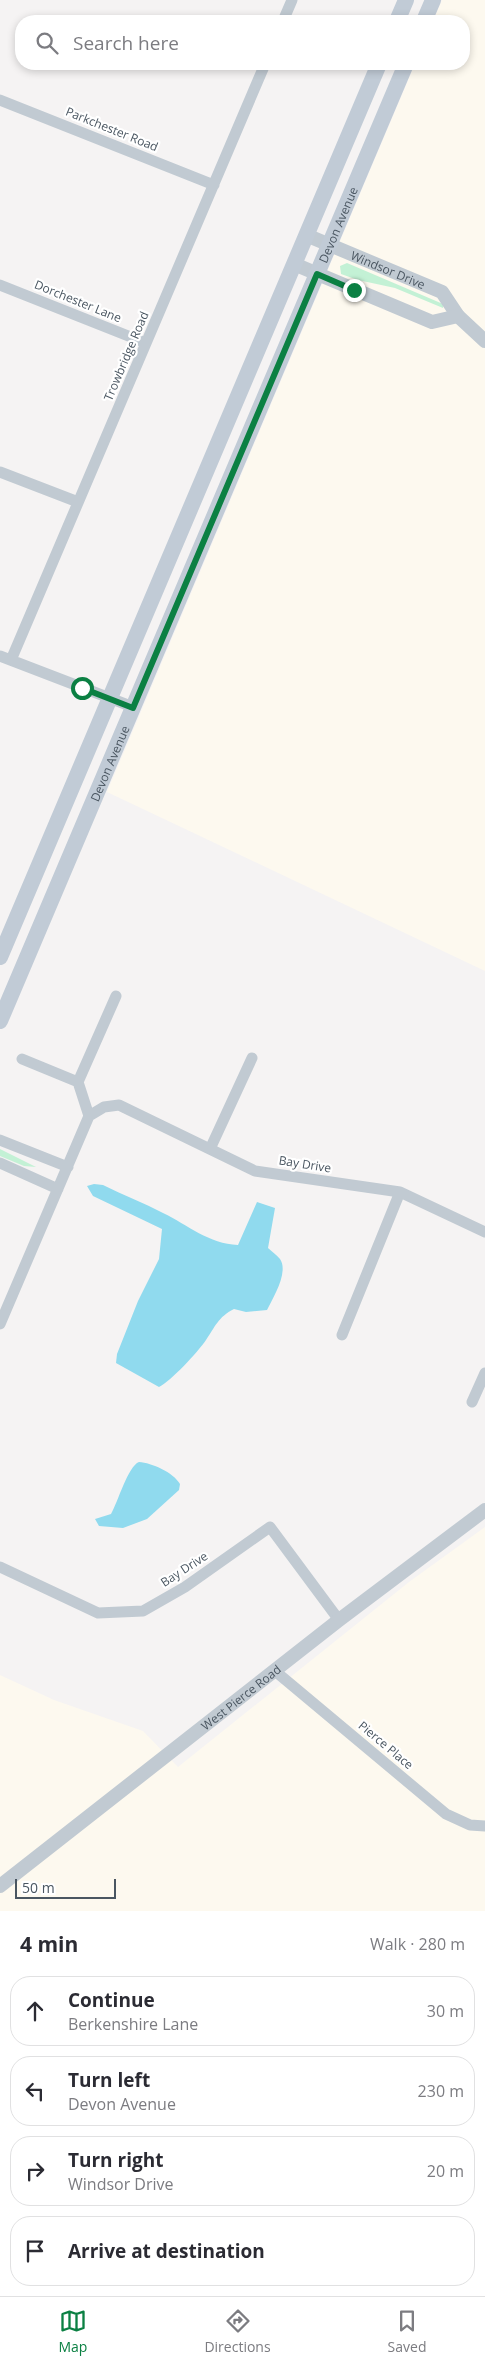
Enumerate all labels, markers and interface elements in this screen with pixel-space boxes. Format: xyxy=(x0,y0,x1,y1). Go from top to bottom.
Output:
search box xyxy=(15,15,470,70)
icon: search xyxy=(33,29,61,57)
text: Search here xyxy=(73,30,179,56)
street label: Parkchester Road xyxy=(63,103,161,155)
street label: Devon Avenue xyxy=(314,184,362,265)
street label: Windsor Drive xyxy=(348,246,428,293)
street label: Dorchester Lane xyxy=(32,276,124,326)
route end xyxy=(343,279,366,302)
street label: Trowbridge Road xyxy=(99,309,153,403)
route start xyxy=(71,677,94,700)
street label: Devon Avenue xyxy=(86,722,133,804)
street label: Bay Drive xyxy=(278,1151,333,1177)
street label: Bay Drive xyxy=(157,1547,211,1591)
street label: West Pierce Road xyxy=(197,1660,284,1734)
street label: Pierce Place xyxy=(355,1717,417,1773)
scale bar xyxy=(15,1876,116,1899)
text: 50 m xyxy=(22,1878,55,1897)
text: 4 min xyxy=(20,1930,78,1958)
text: Walk · 280 m xyxy=(370,1933,465,1955)
text: Continue xyxy=(68,1987,155,2013)
icon: ahead xyxy=(21,1997,49,2025)
text: 30 m xyxy=(427,2000,464,2022)
text: Berkenshire Lane xyxy=(68,2013,198,2035)
text: Turn left xyxy=(68,2067,150,2093)
icon: left xyxy=(21,2077,49,2105)
text: 230 m xyxy=(418,2080,464,2102)
text: Devon Avenue xyxy=(68,2093,176,2115)
text: Turn right xyxy=(68,2147,163,2173)
icon: right xyxy=(21,2157,49,2185)
text: 20 m xyxy=(427,2160,464,2182)
text: Windsor Drive xyxy=(68,2173,174,2195)
icon: arrive xyxy=(21,2237,49,2265)
text: Arrive at destination xyxy=(68,2238,265,2264)
tab: Map xyxy=(58,2307,87,2356)
tab: Directions xyxy=(204,2307,271,2356)
tab: Saved xyxy=(388,2307,426,2356)

